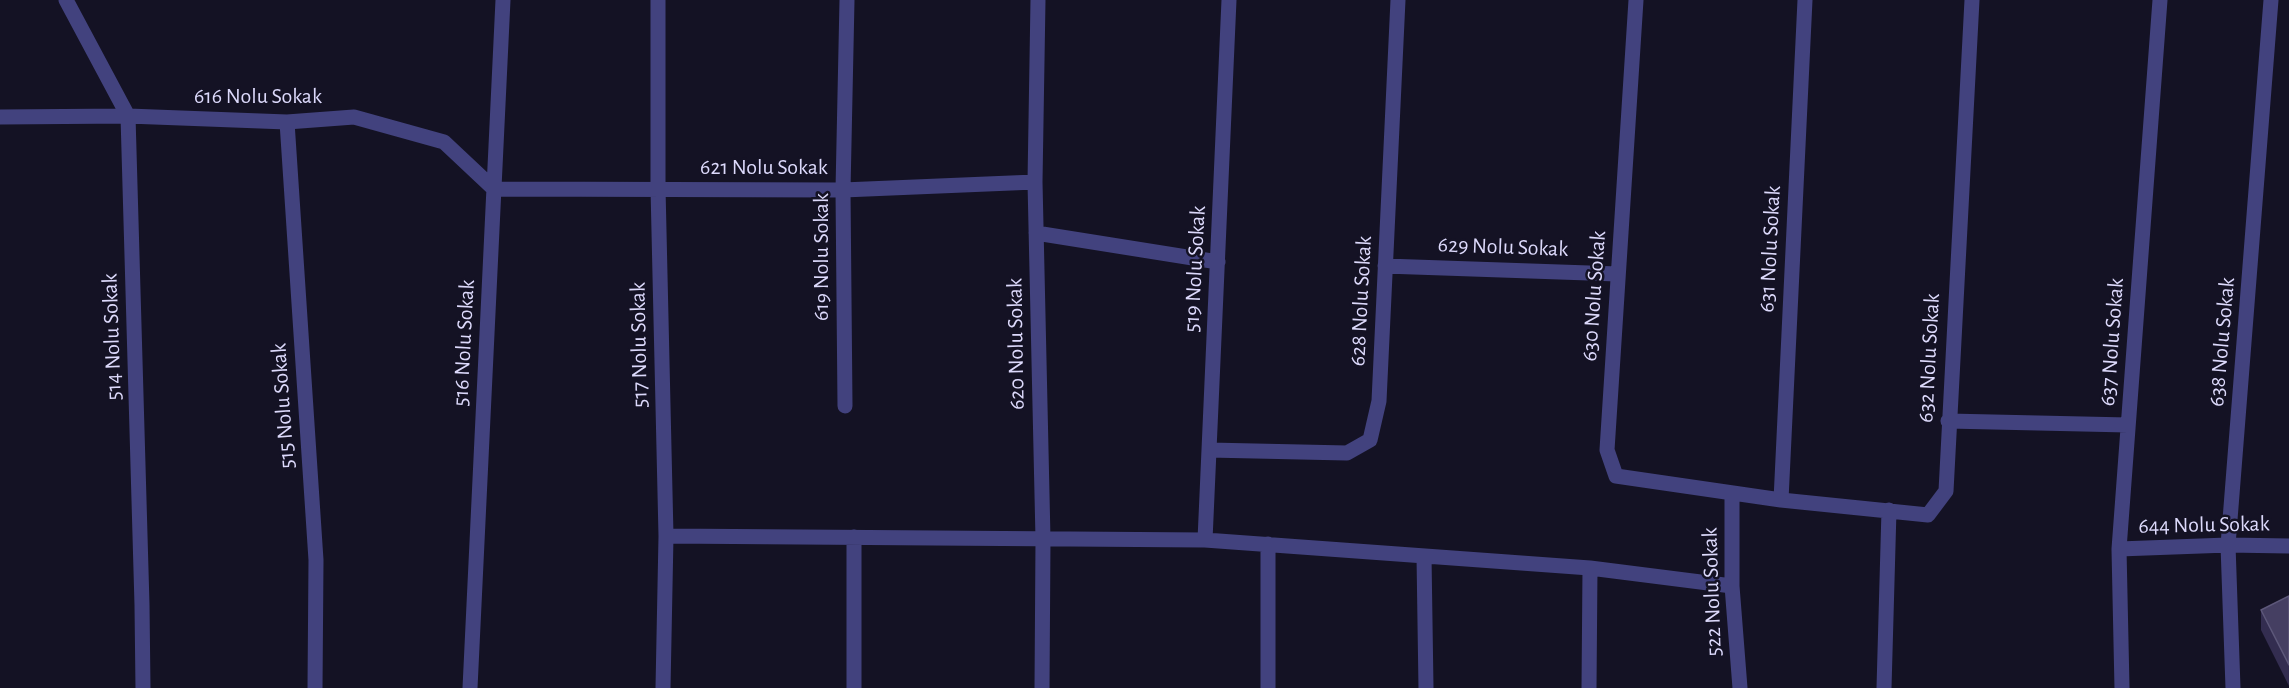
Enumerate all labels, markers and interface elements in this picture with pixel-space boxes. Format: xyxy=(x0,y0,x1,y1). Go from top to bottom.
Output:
street label: 616 Nolu Sokak xyxy=(194,83,322,109)
street label: 621 Nolu Sokak xyxy=(700,154,828,180)
street label: 631 Nolu Sokak xyxy=(1753,185,1787,313)
street label: 619 Nolu Sokak xyxy=(808,193,834,321)
street label: 519 Nolu Sokak xyxy=(1178,205,1212,333)
street label: 630 Nolu Sokak xyxy=(1576,230,1612,362)
street label: 629 Nolu Sokak xyxy=(1437,232,1569,262)
street label: 628 Nolu Sokak xyxy=(1344,235,1378,367)
street label: 514 Nolu Sokak xyxy=(97,273,127,401)
street label: 638 Nolu Sokak xyxy=(2203,276,2241,408)
street label: 637 Nolu Sokak xyxy=(2094,277,2130,407)
street label: 620 Nolu Sokak xyxy=(1002,278,1030,410)
street label: 516 Nolu Sokak xyxy=(447,279,481,407)
street label: 517 Nolu Sokak xyxy=(625,282,653,408)
street label: 632 Nolu Sokak xyxy=(1912,293,1946,423)
street label: 515 Nolu Sokak xyxy=(265,342,301,470)
street label: 644 Nolu Sokak xyxy=(2138,511,2270,539)
street label: 522 Nolu Sokak xyxy=(1697,527,1727,657)

